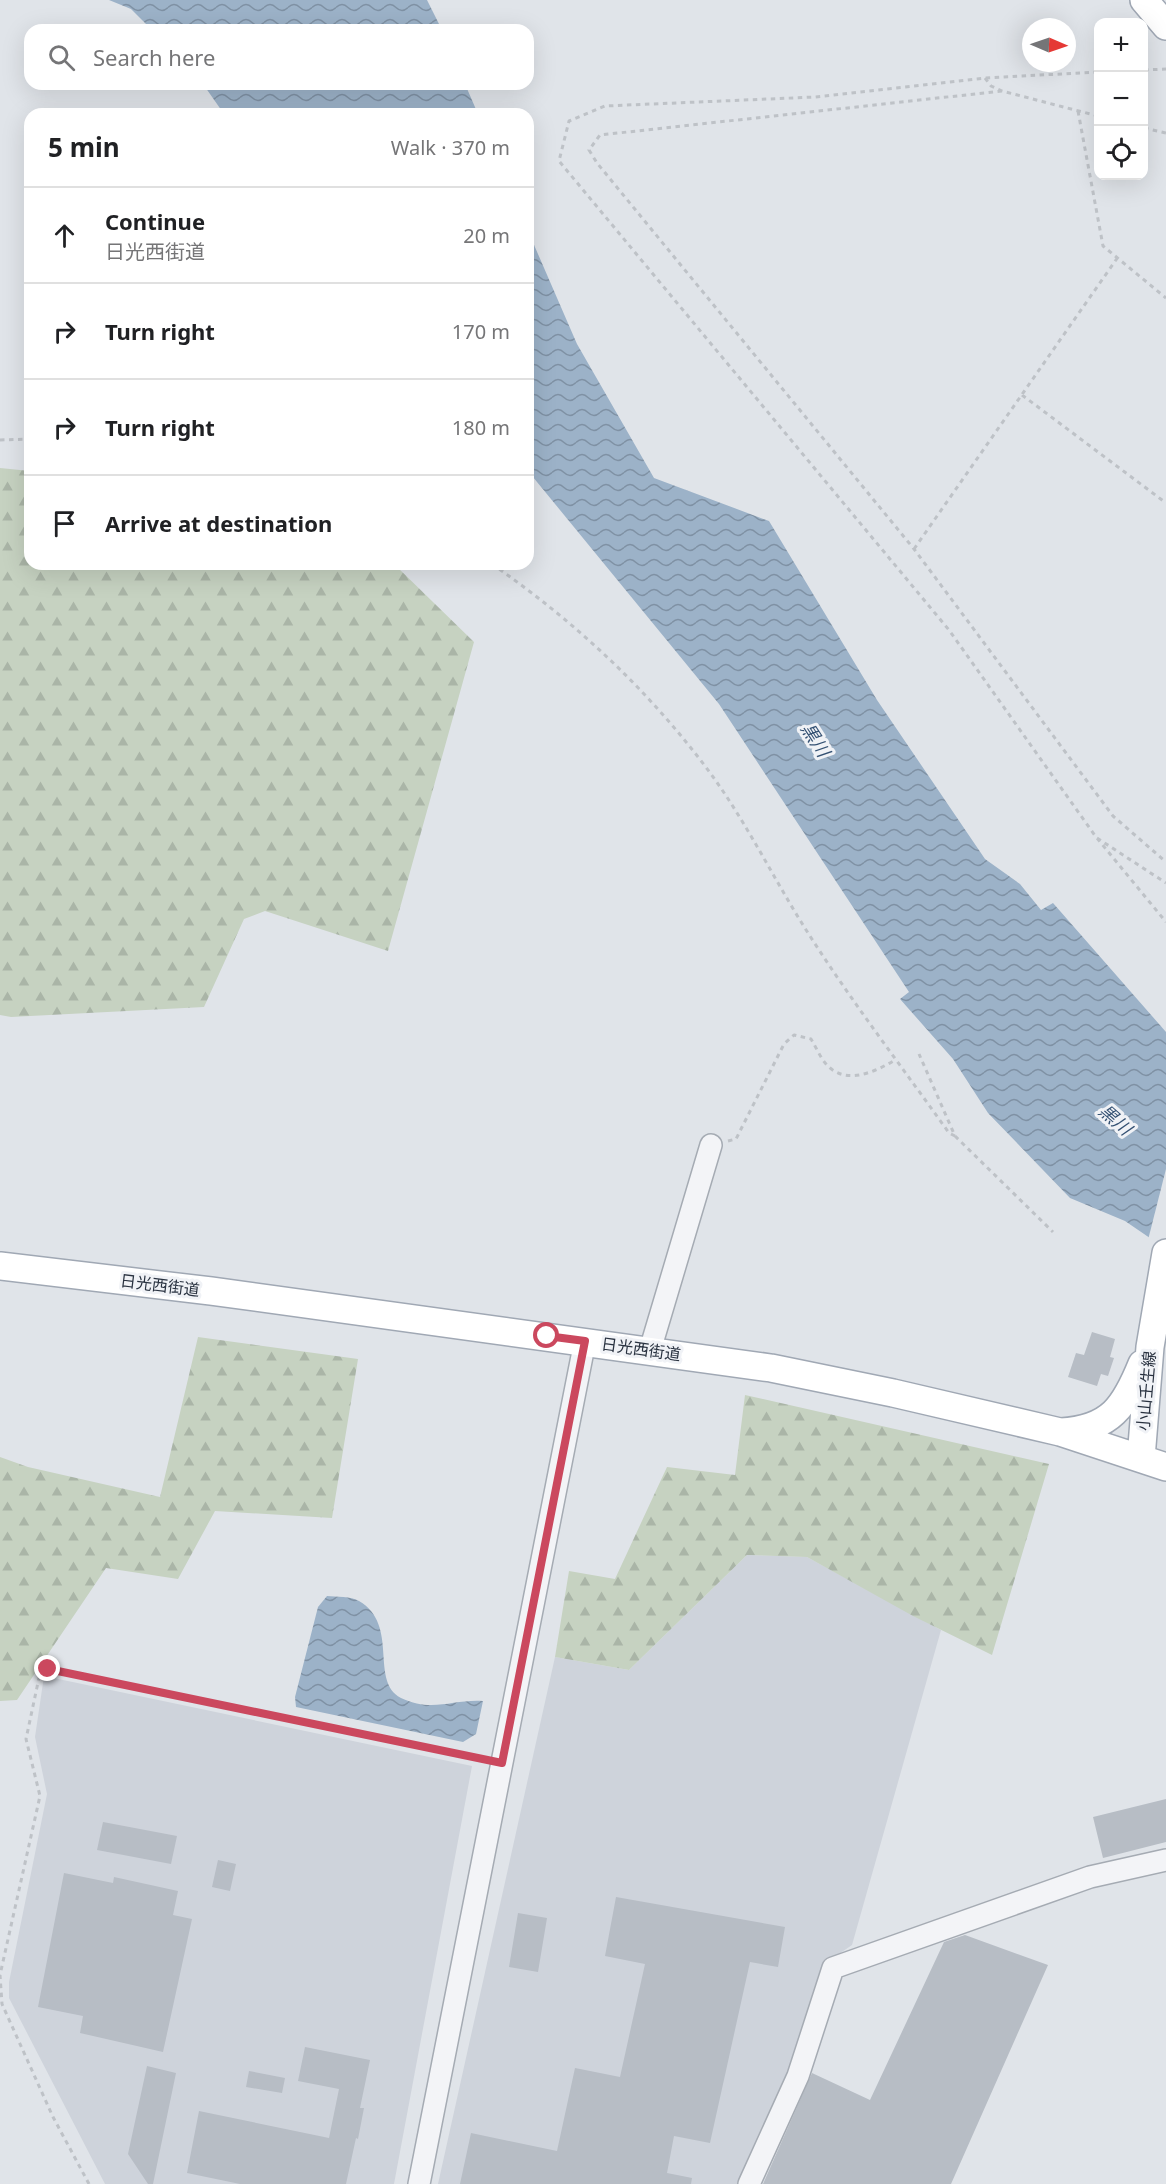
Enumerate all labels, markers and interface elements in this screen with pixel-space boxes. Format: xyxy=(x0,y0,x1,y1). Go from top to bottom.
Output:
north arrow xyxy=(1022,18,1076,72)
map controls xyxy=(1094,18,1148,180)
button: + xyxy=(1094,18,1148,72)
search box xyxy=(24,24,534,90)
icon: search xyxy=(45,41,78,74)
text: Search here xyxy=(93,42,215,72)
button: − xyxy=(1094,72,1148,126)
button: locate xyxy=(1094,126,1148,180)
text: 5 min xyxy=(48,129,120,165)
text: Walk · 370 m xyxy=(391,134,510,161)
text: Continue xyxy=(105,206,205,236)
icon: ahead xyxy=(48,219,81,252)
text: 20 m xyxy=(463,222,510,249)
text: 日光西街道 xyxy=(105,238,205,265)
icon: right xyxy=(48,315,81,348)
text: Turn right xyxy=(105,316,215,346)
text: 170 m xyxy=(452,318,510,345)
icon: right xyxy=(48,411,81,444)
text: Turn right xyxy=(105,412,215,442)
text: 180 m xyxy=(452,414,510,441)
icon: arrive xyxy=(48,507,81,540)
text: Arrive at destination xyxy=(105,508,332,538)
water label: 黒川 xyxy=(796,718,837,763)
water label: 黒川 xyxy=(1094,1098,1139,1141)
street label: 日光西街道 xyxy=(119,1269,201,1301)
route start xyxy=(533,1322,559,1348)
street label: 日光西街道 xyxy=(600,1333,682,1365)
street label: 小山壬生線 xyxy=(1132,1350,1160,1432)
route end xyxy=(34,1655,60,1681)

